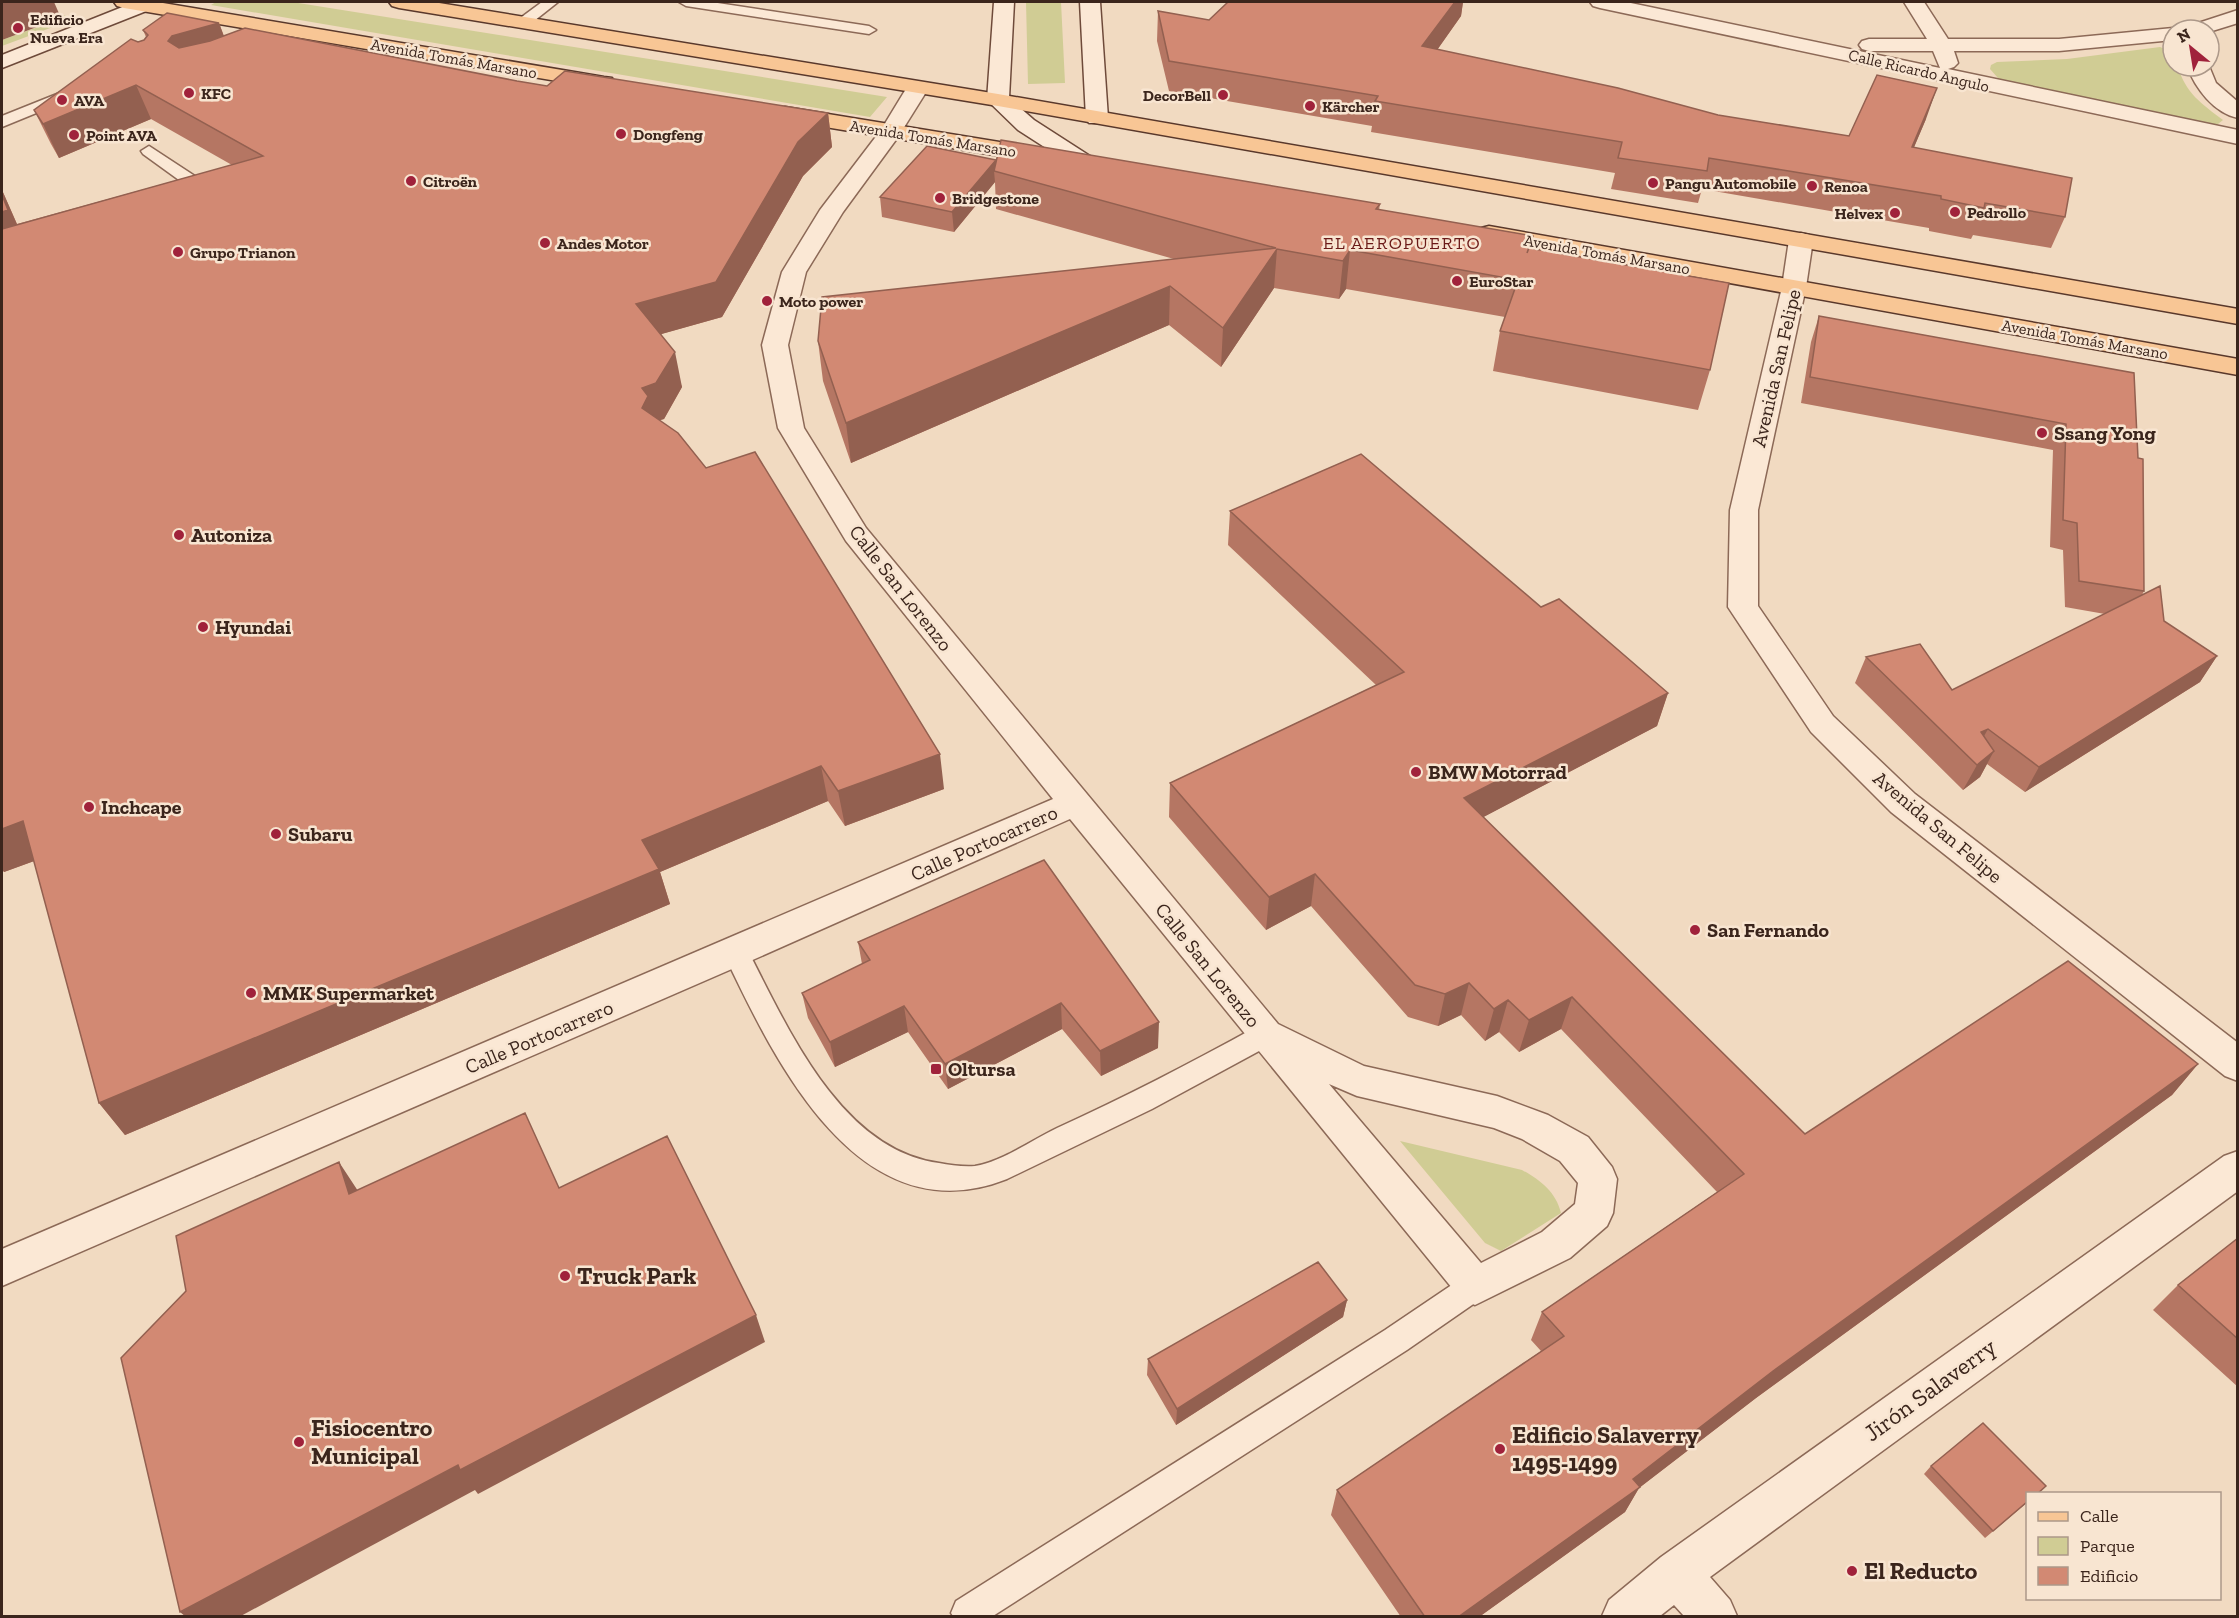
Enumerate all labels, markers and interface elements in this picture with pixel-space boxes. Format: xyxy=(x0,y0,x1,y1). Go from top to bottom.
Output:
place label: Edificio Nueva Era xyxy=(30,10,103,47)
north arrow xyxy=(2161,18,2221,78)
marker: Edificio Nueva Era xyxy=(11,21,25,35)
text: N xyxy=(2174,24,2194,47)
street label: Avenida Tomás Marsano xyxy=(369,35,538,82)
street label: Calle Ricardo Angulo xyxy=(1847,45,1991,96)
place label: KFC xyxy=(201,84,231,103)
marker: KFC xyxy=(182,86,196,100)
place label: DecorBell xyxy=(1143,86,1211,105)
marker: DecorBell xyxy=(1216,88,1230,102)
place label: AVA xyxy=(74,91,104,110)
marker: AVA xyxy=(55,93,69,107)
place label: Kärcher xyxy=(1322,97,1380,116)
marker: Kärcher xyxy=(1303,99,1317,113)
street label: Avenida Tomás Marsano xyxy=(848,116,1018,161)
place label: Dongfeng xyxy=(633,125,703,144)
place label: Point AVA xyxy=(86,126,157,145)
marker: Dongfeng xyxy=(614,127,628,141)
marker: Point AVA xyxy=(67,128,81,142)
place label: Citroën xyxy=(423,172,478,191)
marker: Citroën xyxy=(404,174,418,188)
place label: Pangu Automobile xyxy=(1665,174,1796,193)
marker: Pangu Automobile xyxy=(1646,176,1660,190)
place label: Renoa xyxy=(1824,177,1868,196)
marker: Renoa xyxy=(1805,179,1819,193)
place label: Bridgestone xyxy=(952,189,1039,208)
marker: Bridgestone xyxy=(933,191,947,205)
place label: Pedrollo xyxy=(1967,203,2027,222)
place label: Helvex xyxy=(1835,204,1883,223)
marker: Pedrollo xyxy=(1948,205,1962,219)
marker: Helvex xyxy=(1888,206,1902,220)
street label: Avenida Tomás Marsano xyxy=(1522,231,1691,278)
district label: EL AEROPUERTO xyxy=(1323,232,1481,254)
place label: Andes Motor xyxy=(557,234,649,253)
marker: Andes Motor xyxy=(538,236,552,250)
place label: Grupo Trianon xyxy=(190,243,296,262)
marker: Grupo Trianon xyxy=(171,245,185,259)
place label: EuroStar xyxy=(1469,272,1534,291)
marker: EuroStar xyxy=(1450,274,1464,288)
street label: Avenida San Felipe xyxy=(1746,287,1806,449)
place label: Moto power xyxy=(779,292,863,311)
marker: Moto power xyxy=(760,294,774,308)
street label: Avenida Tomás Marsano xyxy=(2000,316,2169,363)
place label: Ssang Yong xyxy=(2054,421,2156,445)
marker: Ssang Yong xyxy=(2035,426,2049,440)
street label: Calle San Lorenzo xyxy=(844,520,958,656)
place label: Autoniza xyxy=(191,523,272,547)
marker: Autoniza xyxy=(172,528,186,542)
place label: Hyundai xyxy=(215,615,291,639)
marker: Hyundai xyxy=(196,620,210,634)
place label: BMW Motorrad xyxy=(1428,760,1568,784)
marker: BMW Motorrad xyxy=(1409,765,1423,779)
street label: Avenida San Felipe xyxy=(1868,766,2008,888)
place label: Inchcape xyxy=(101,795,182,819)
marker: Inchcape xyxy=(82,800,96,814)
street label: Calle Portocarrero xyxy=(907,800,1061,886)
place label: Subaru xyxy=(288,822,353,846)
marker: Subaru xyxy=(269,827,283,841)
street label: Calle San Lorenzo xyxy=(1150,898,1266,1032)
place label: San Fernando xyxy=(1707,918,1830,942)
marker: San Fernando xyxy=(1688,923,1702,937)
place label: MMK Supermarket xyxy=(263,981,435,1005)
marker: MMK Supermarket xyxy=(244,986,258,1000)
street label: Calle Portocarrero xyxy=(461,995,617,1079)
place label: Oltursa xyxy=(948,1057,1016,1081)
marker: Oltursa xyxy=(929,1062,943,1076)
place label: Truck Park xyxy=(577,1261,696,1290)
marker: Truck Park xyxy=(558,1269,572,1283)
street label: Jirón Salaverry xyxy=(1858,1332,2002,1447)
place label: Fisiocentro Municipal xyxy=(311,1413,433,1470)
place label: Edificio Salaverry 1495-1499 xyxy=(1512,1420,1699,1477)
marker: Fisiocentro Municipal xyxy=(292,1435,306,1449)
marker: Edificio Salaverry 1495-1499 xyxy=(1493,1442,1507,1456)
legend xyxy=(2026,1492,2221,1600)
text: Calle xyxy=(2080,1505,2118,1527)
text: Parque xyxy=(2080,1535,2135,1557)
place label: El Reducto xyxy=(1864,1556,1978,1585)
marker: El Reducto xyxy=(1845,1564,1859,1578)
text: Edificio xyxy=(2080,1565,2138,1587)

